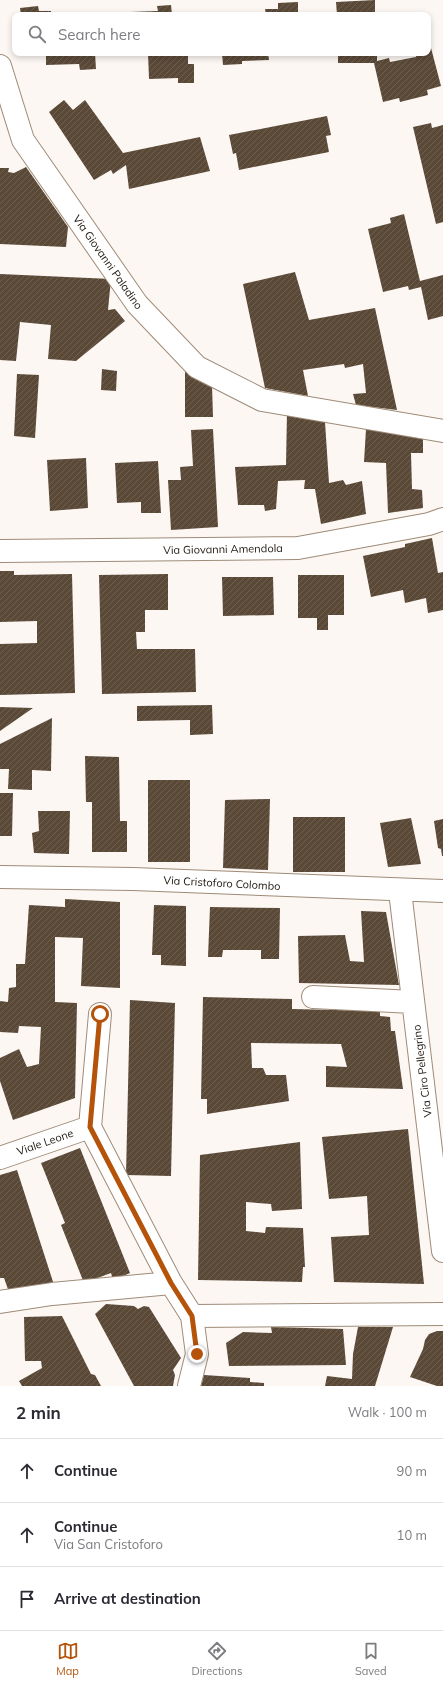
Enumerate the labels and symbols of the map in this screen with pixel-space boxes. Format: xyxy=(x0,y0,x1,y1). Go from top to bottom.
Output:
street label: Via Giovanni Paladino xyxy=(70,212,146,312)
street label: Via Giovanni Amendola xyxy=(163,541,283,557)
street label: Via Cristoforo Colombo xyxy=(163,873,281,893)
route start xyxy=(91,1005,109,1023)
street label: Via Ciro Pellegrino xyxy=(409,1024,435,1118)
street label: Viale Leone xyxy=(15,1126,75,1158)
route end xyxy=(188,1345,206,1363)

